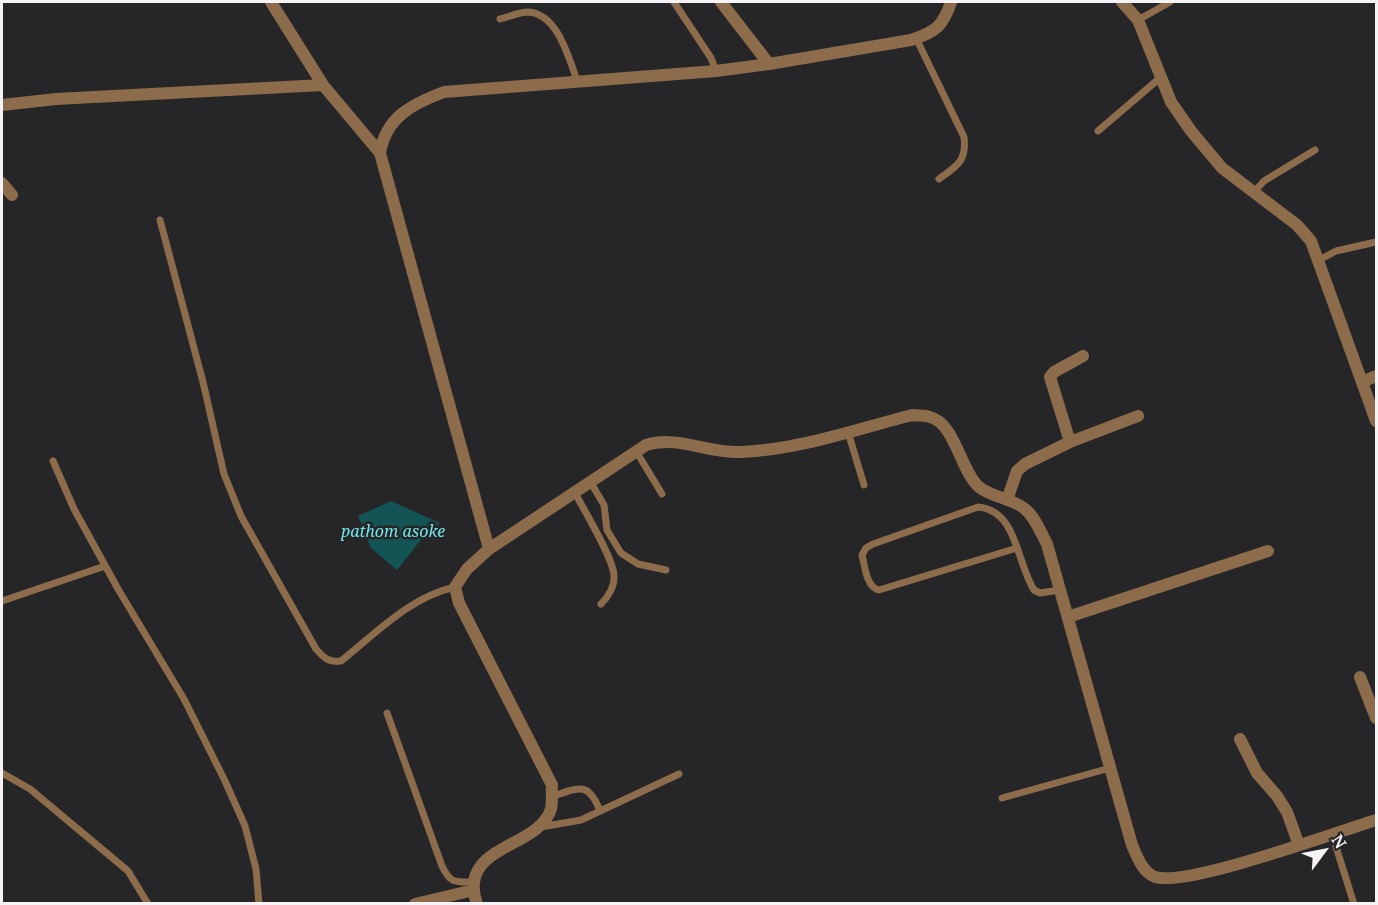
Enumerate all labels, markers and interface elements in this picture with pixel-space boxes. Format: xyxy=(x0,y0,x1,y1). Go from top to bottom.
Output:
water label: pathom asoke xyxy=(341,522,445,542)
north arrow xyxy=(1294,821,1354,881)
text: N xyxy=(1327,830,1352,853)

